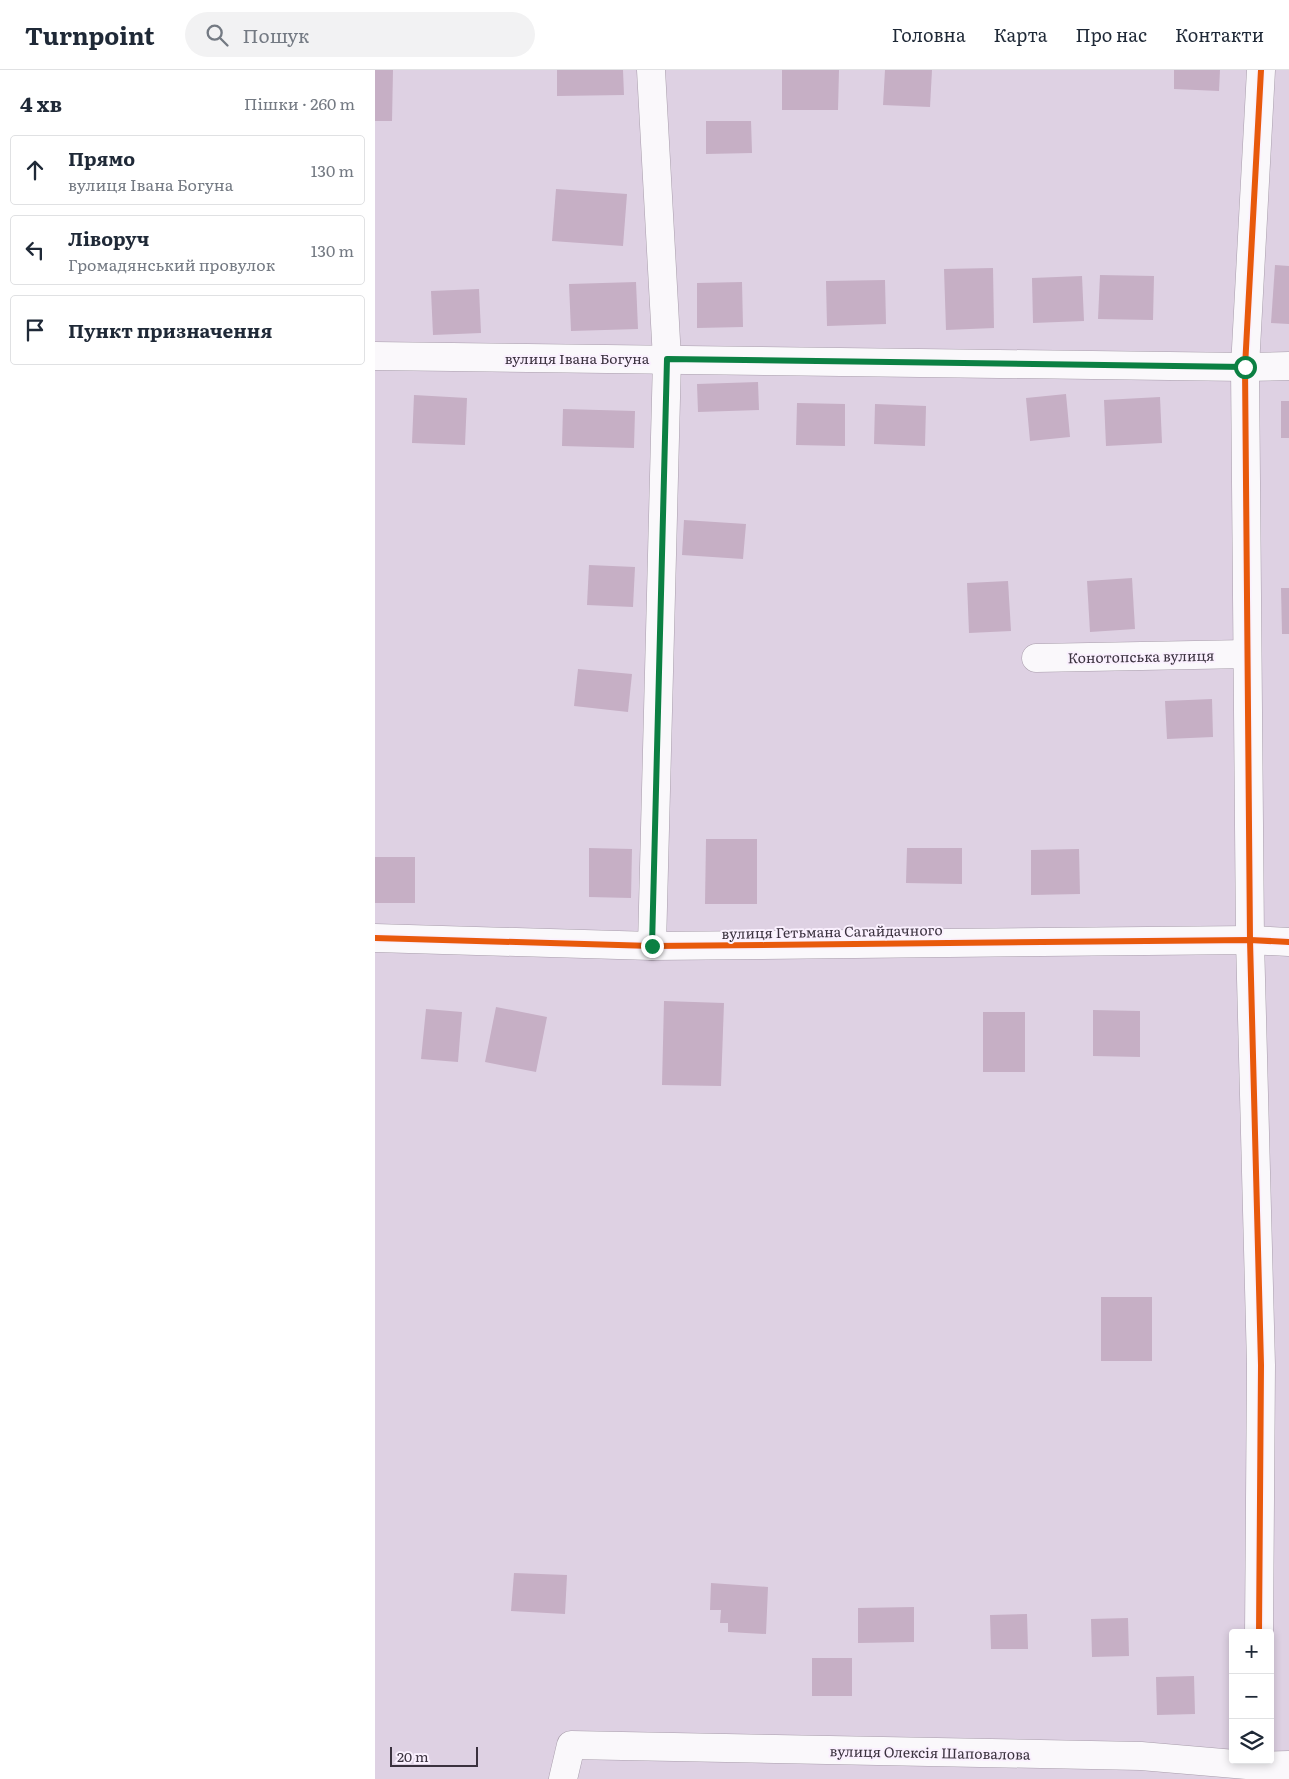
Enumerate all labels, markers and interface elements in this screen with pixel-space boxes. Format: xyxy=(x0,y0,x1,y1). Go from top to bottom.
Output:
search box xyxy=(185,12,535,57)
text: Turnpoint xyxy=(25,17,155,52)
icon: search xyxy=(203,21,231,49)
text: Пошук xyxy=(243,21,309,49)
text: Головна xyxy=(892,21,966,48)
text: Карта xyxy=(994,21,1048,48)
text: Про нас xyxy=(1076,21,1147,48)
text: Контакти xyxy=(1175,21,1264,48)
text: 4 хв xyxy=(20,87,62,118)
text: Пішки · 260 m xyxy=(244,91,355,115)
text: Прямо xyxy=(68,144,135,172)
icon: ahead xyxy=(21,156,49,184)
text: 130 m xyxy=(311,158,354,182)
text: вулиця Івана Богуна xyxy=(68,172,233,196)
text: Ліворуч xyxy=(68,224,149,252)
icon: left xyxy=(21,236,49,264)
text: 130 m xyxy=(311,238,354,262)
text: Громадянський провулок xyxy=(68,252,275,276)
icon: arrive xyxy=(21,316,49,344)
text: Пункт призначення xyxy=(68,316,272,344)
street label: вулиця Івана Богуна xyxy=(505,348,650,368)
route start xyxy=(1234,356,1257,379)
street label: Конотопська вулиця xyxy=(1067,645,1215,667)
street label: вулиця Гетьмана Сагайдачного xyxy=(721,919,943,943)
route end xyxy=(641,935,664,958)
map controls xyxy=(1229,1629,1274,1764)
button: + xyxy=(1229,1629,1274,1674)
button: − xyxy=(1229,1674,1274,1719)
button: layers xyxy=(1229,1719,1274,1764)
street label: вулиця Олексія Шаповалова xyxy=(829,1740,1031,1764)
scale bar xyxy=(390,1744,477,1767)
text: 20 m xyxy=(397,1746,429,1766)

